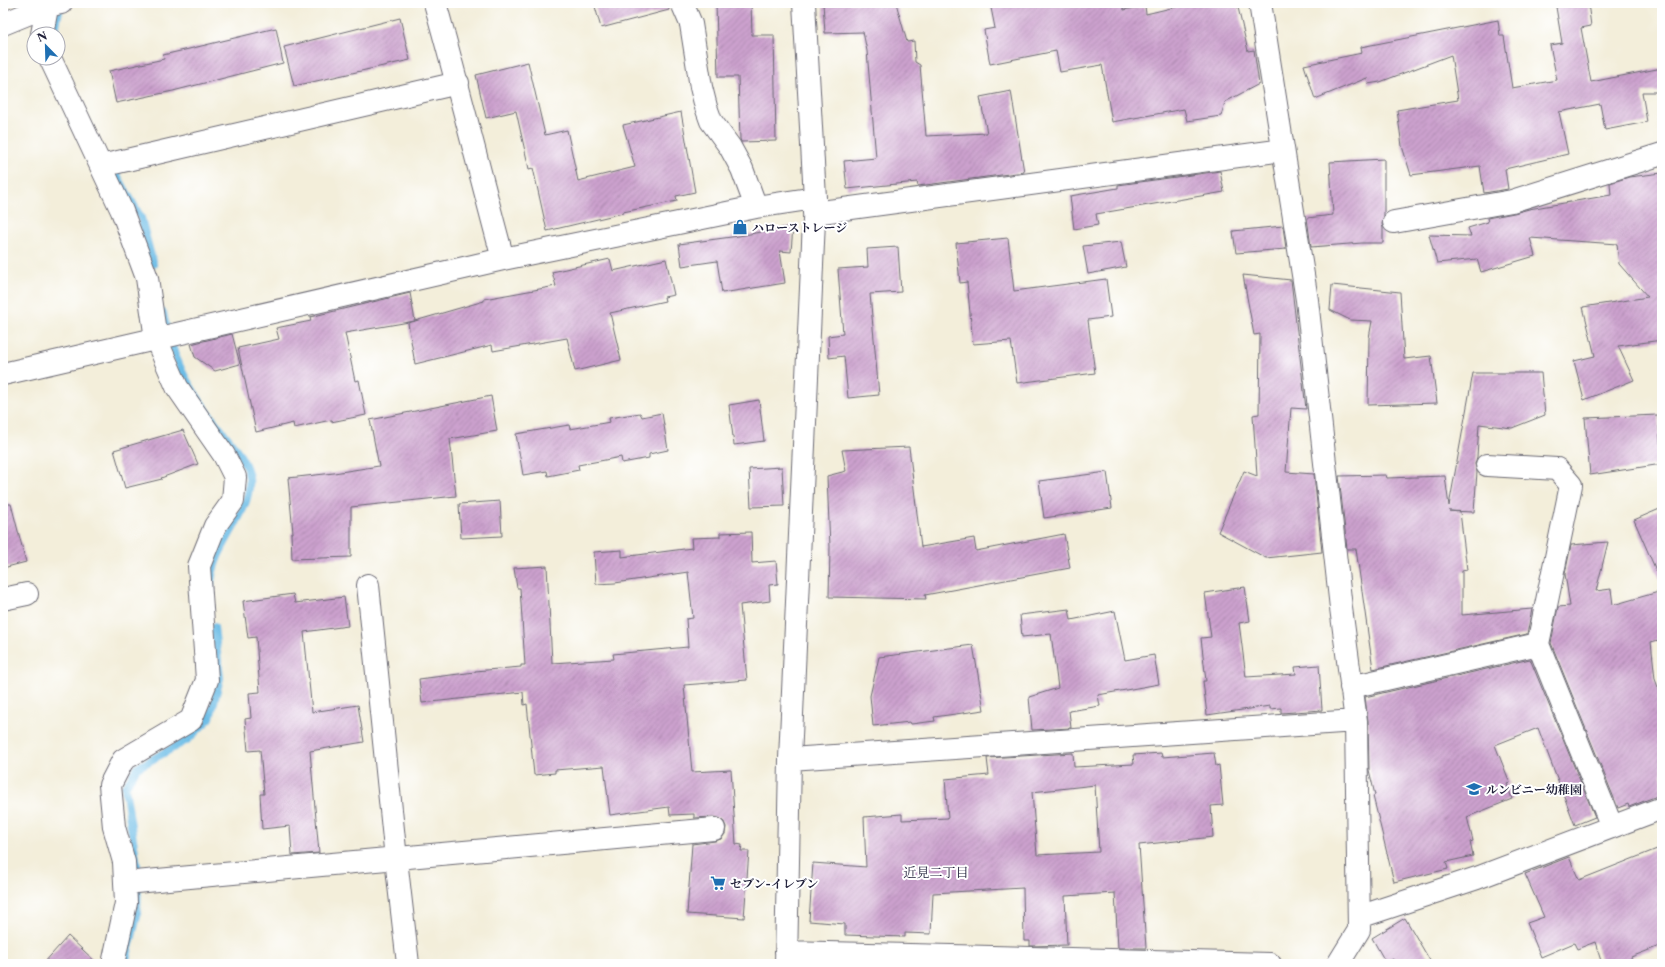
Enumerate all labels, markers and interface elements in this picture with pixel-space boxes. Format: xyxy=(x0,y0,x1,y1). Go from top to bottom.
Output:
north arrow xyxy=(26,26,66,66)
text: N xyxy=(35,28,50,45)
shop icon: ハローストレージ xyxy=(731,218,749,236)
place label: ハローストレージ xyxy=(752,220,847,235)
school or university icon: ルンビニー幼稚園 xyxy=(1465,780,1483,798)
place label: ルンビニー幼稚園 xyxy=(1486,782,1582,797)
district label: 近見二丁目 xyxy=(903,864,969,880)
supermarket icon: セブン-イレブン xyxy=(709,874,727,892)
place label: セブン-イレブン xyxy=(730,876,818,891)

